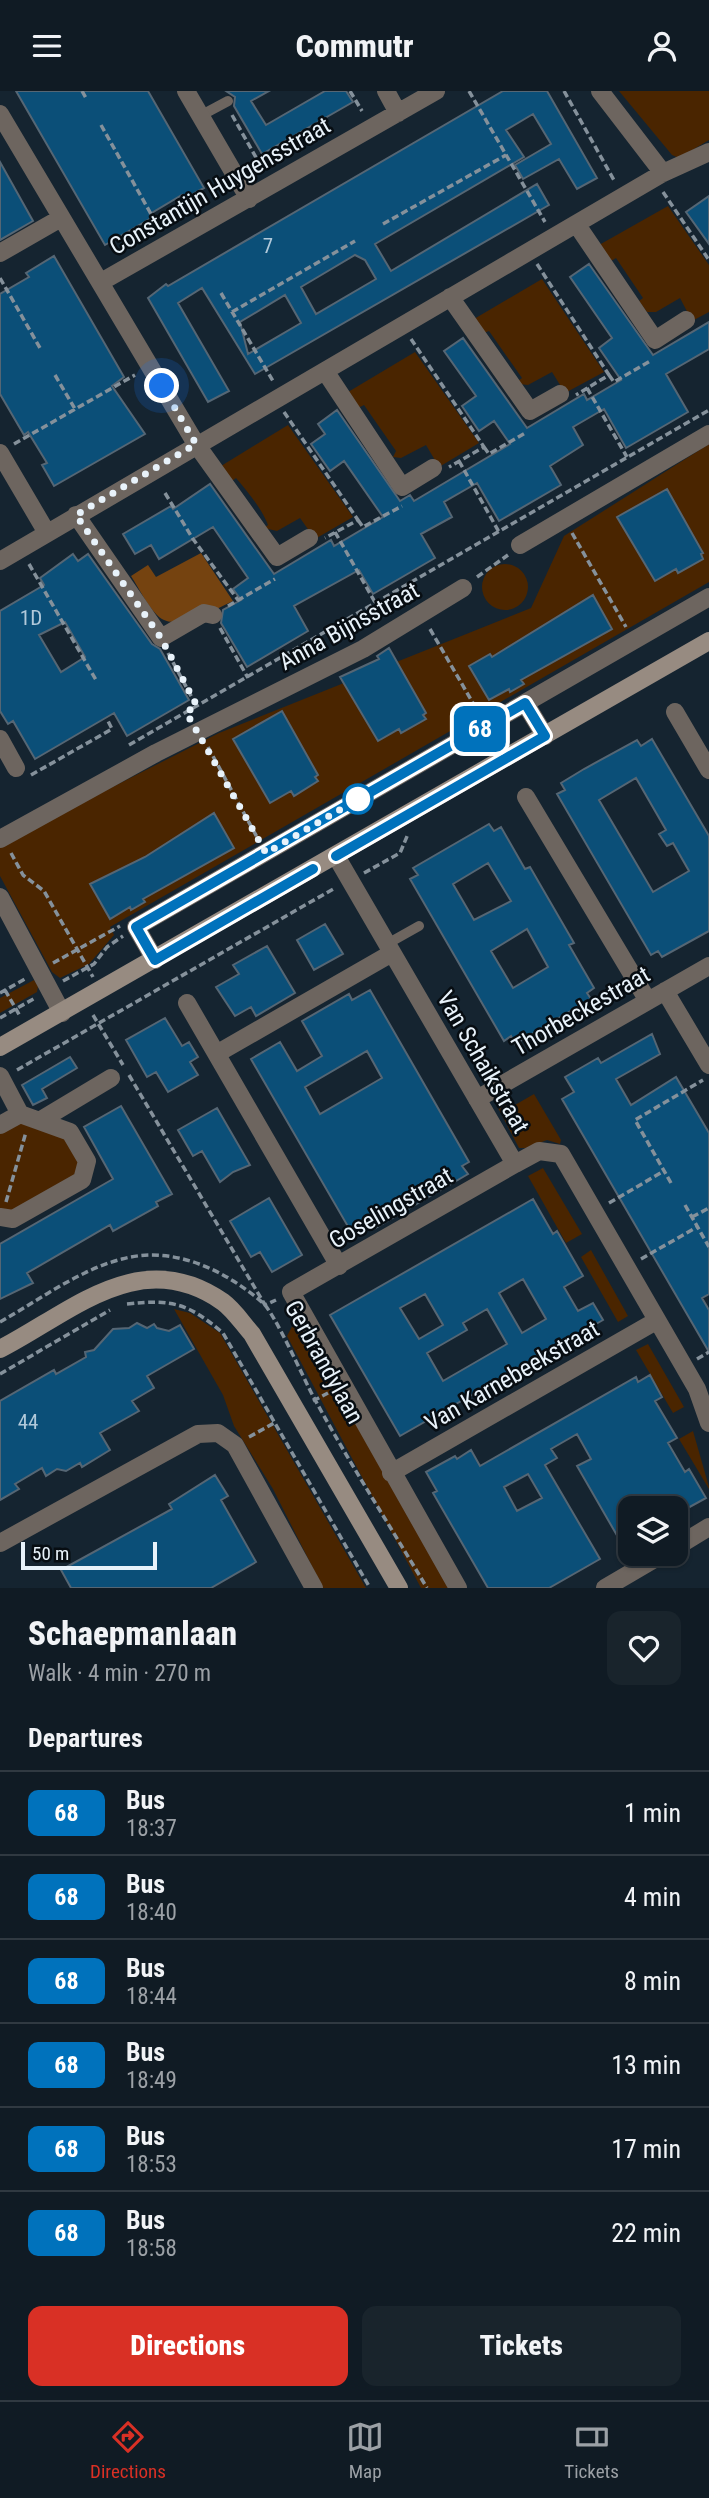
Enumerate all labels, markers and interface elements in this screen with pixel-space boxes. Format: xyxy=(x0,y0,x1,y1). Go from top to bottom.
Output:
icon: menu xyxy=(28,27,66,65)
text: Commutr xyxy=(295,27,414,65)
icon: person xyxy=(643,27,681,65)
street label: Constantijn Huygensstraat xyxy=(105,111,335,261)
house number: 7 xyxy=(263,234,273,258)
your location xyxy=(144,368,179,403)
street label: Anna Bijnsstraat xyxy=(274,576,424,676)
house number: 1D xyxy=(20,606,42,630)
line badge: 68 xyxy=(448,706,512,752)
text: 68 xyxy=(468,715,492,743)
unlabelled marker xyxy=(343,784,373,814)
street label: Thorbeckestraat xyxy=(507,960,655,1062)
street label: Van Schaikstraat xyxy=(431,986,535,1138)
street label: Goselingstraat xyxy=(324,1161,458,1255)
street label: Gerbrandylaan xyxy=(279,1295,369,1429)
street label: Van Karnebeekstraat xyxy=(420,1315,604,1437)
house number: 44 xyxy=(18,1410,38,1434)
map controls xyxy=(618,1496,688,1566)
button: layers xyxy=(618,1496,688,1566)
scale bar xyxy=(21,1539,158,1571)
text: 50 m xyxy=(32,1542,69,1565)
button: heart xyxy=(607,1611,681,1685)
text: Schaepmanlaan xyxy=(28,1614,237,1653)
text: Walk · 4 min · 270 m xyxy=(28,1660,211,1687)
text: Departures xyxy=(28,1723,143,1753)
text: Bus xyxy=(126,1785,165,1815)
text: 1 min xyxy=(624,1798,681,1828)
text: 68 xyxy=(54,1799,79,1827)
text: 18:37 xyxy=(126,1815,177,1842)
text: Bus xyxy=(126,1869,165,1899)
text: 4 min xyxy=(624,1882,681,1912)
text: 68 xyxy=(54,1883,79,1911)
text: 18:40 xyxy=(126,1899,177,1926)
text: Bus xyxy=(126,1953,165,1983)
text: 8 min xyxy=(624,1966,681,1996)
text: 68 xyxy=(54,1967,79,1995)
text: 18:44 xyxy=(126,1983,177,2010)
text: Bus xyxy=(126,2037,165,2067)
text: 13 min xyxy=(611,2050,681,2080)
text: 68 xyxy=(54,2051,79,2079)
text: 18:49 xyxy=(126,2067,177,2094)
text: Bus xyxy=(126,2121,165,2151)
text: 17 min xyxy=(611,2134,681,2164)
text: 68 xyxy=(54,2135,79,2163)
text: 18:53 xyxy=(126,2151,177,2178)
text: Bus xyxy=(126,2205,165,2235)
text: 22 min xyxy=(611,2218,681,2248)
text: 68 xyxy=(54,2219,79,2247)
text: 18:58 xyxy=(126,2235,177,2262)
button: Directions xyxy=(28,2306,348,2386)
button: Tickets xyxy=(362,2306,681,2386)
tab: Directions xyxy=(90,2418,166,2483)
tab: Map xyxy=(346,2418,384,2483)
tab: Tickets xyxy=(564,2418,619,2483)

